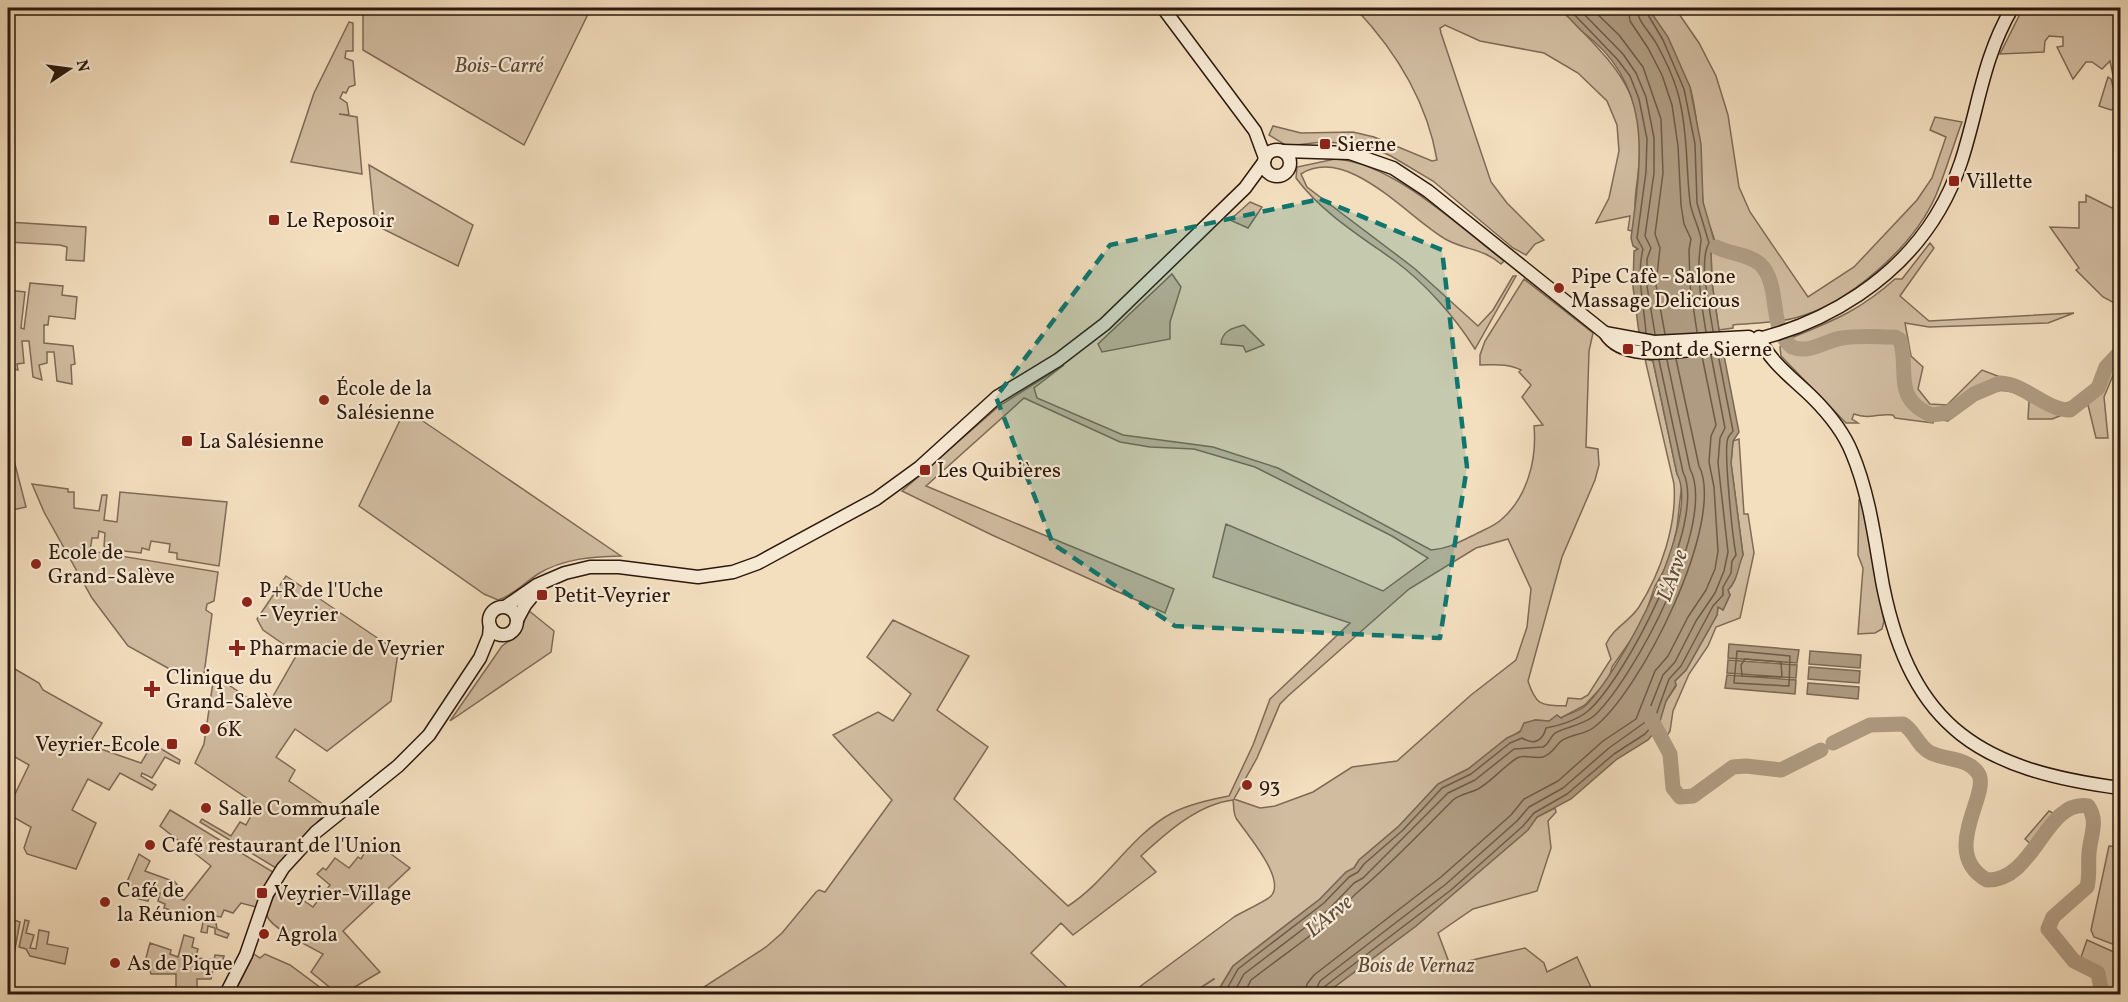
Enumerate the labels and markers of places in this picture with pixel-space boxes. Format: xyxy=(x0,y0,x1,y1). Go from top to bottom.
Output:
place label: Sierne xyxy=(1337,131,1396,160)
marker: Sierne xyxy=(1318,137,1332,151)
place label: Villette xyxy=(1966,168,2033,197)
marker: Villette xyxy=(1947,174,1961,188)
place label: Le Reposoir xyxy=(286,207,394,236)
marker: Le Reposoir xyxy=(267,213,281,227)
place label: Pipe Cafè - Salone Massage Delicious xyxy=(1571,263,1740,316)
marker: Pipe Cafè - Salone Massage Delicious xyxy=(1552,281,1566,295)
place label: Pont de Sierne xyxy=(1640,336,1772,365)
marker: Pont de Sierne xyxy=(1621,342,1635,356)
place label: École de la Salésienne xyxy=(336,375,435,428)
marker: École de la Salésienne xyxy=(317,393,331,407)
place label: La Salésienne xyxy=(199,428,324,457)
marker: La Salésienne xyxy=(180,434,194,448)
place label: Les Quibières xyxy=(937,457,1061,486)
marker: Les Quibières xyxy=(918,463,932,477)
place label: Ecole de Grand-Salève xyxy=(48,539,175,592)
marker: Ecole de Grand-Salève xyxy=(29,557,43,571)
place label: P+R de l'Uche - Veyrier xyxy=(259,577,383,630)
place label: Petit-Veyrier xyxy=(554,582,670,611)
marker: Petit-Veyrier xyxy=(535,588,549,602)
marker: P+R de l'Uche - Veyrier xyxy=(240,595,254,609)
place label: Pharmacie de Veyrier xyxy=(249,635,445,664)
marker: Pharmacie de Veyrier xyxy=(230,641,244,655)
place label: Clinique du Grand-Salève xyxy=(166,664,293,717)
marker: Clinique du Grand-Salève xyxy=(143,680,161,698)
place label: 6K xyxy=(217,716,242,745)
marker: 6K xyxy=(198,722,212,736)
place label: Veyrier-Ecole xyxy=(35,731,160,760)
marker: Veyrier-Ecole xyxy=(165,737,179,751)
place label: 93 xyxy=(1259,772,1280,801)
marker: 93 xyxy=(1240,778,1254,792)
place label: Salle Communale xyxy=(218,795,380,824)
marker: Salle Communale xyxy=(199,801,213,815)
place label: Café restaurant de l'Union xyxy=(162,832,401,861)
marker: Café restaurant de l'Union xyxy=(143,838,157,852)
place label: Café de la Réunion xyxy=(117,877,216,930)
place label: Veyrier-Village xyxy=(274,880,411,909)
marker: Veyrier-Village xyxy=(255,886,269,900)
marker: Café de la Réunion xyxy=(98,895,112,909)
place label: Agrola xyxy=(276,921,338,950)
marker: Agrola xyxy=(257,927,271,941)
place label: As de Pique xyxy=(127,950,233,979)
marker: As de Pique xyxy=(108,956,122,970)

